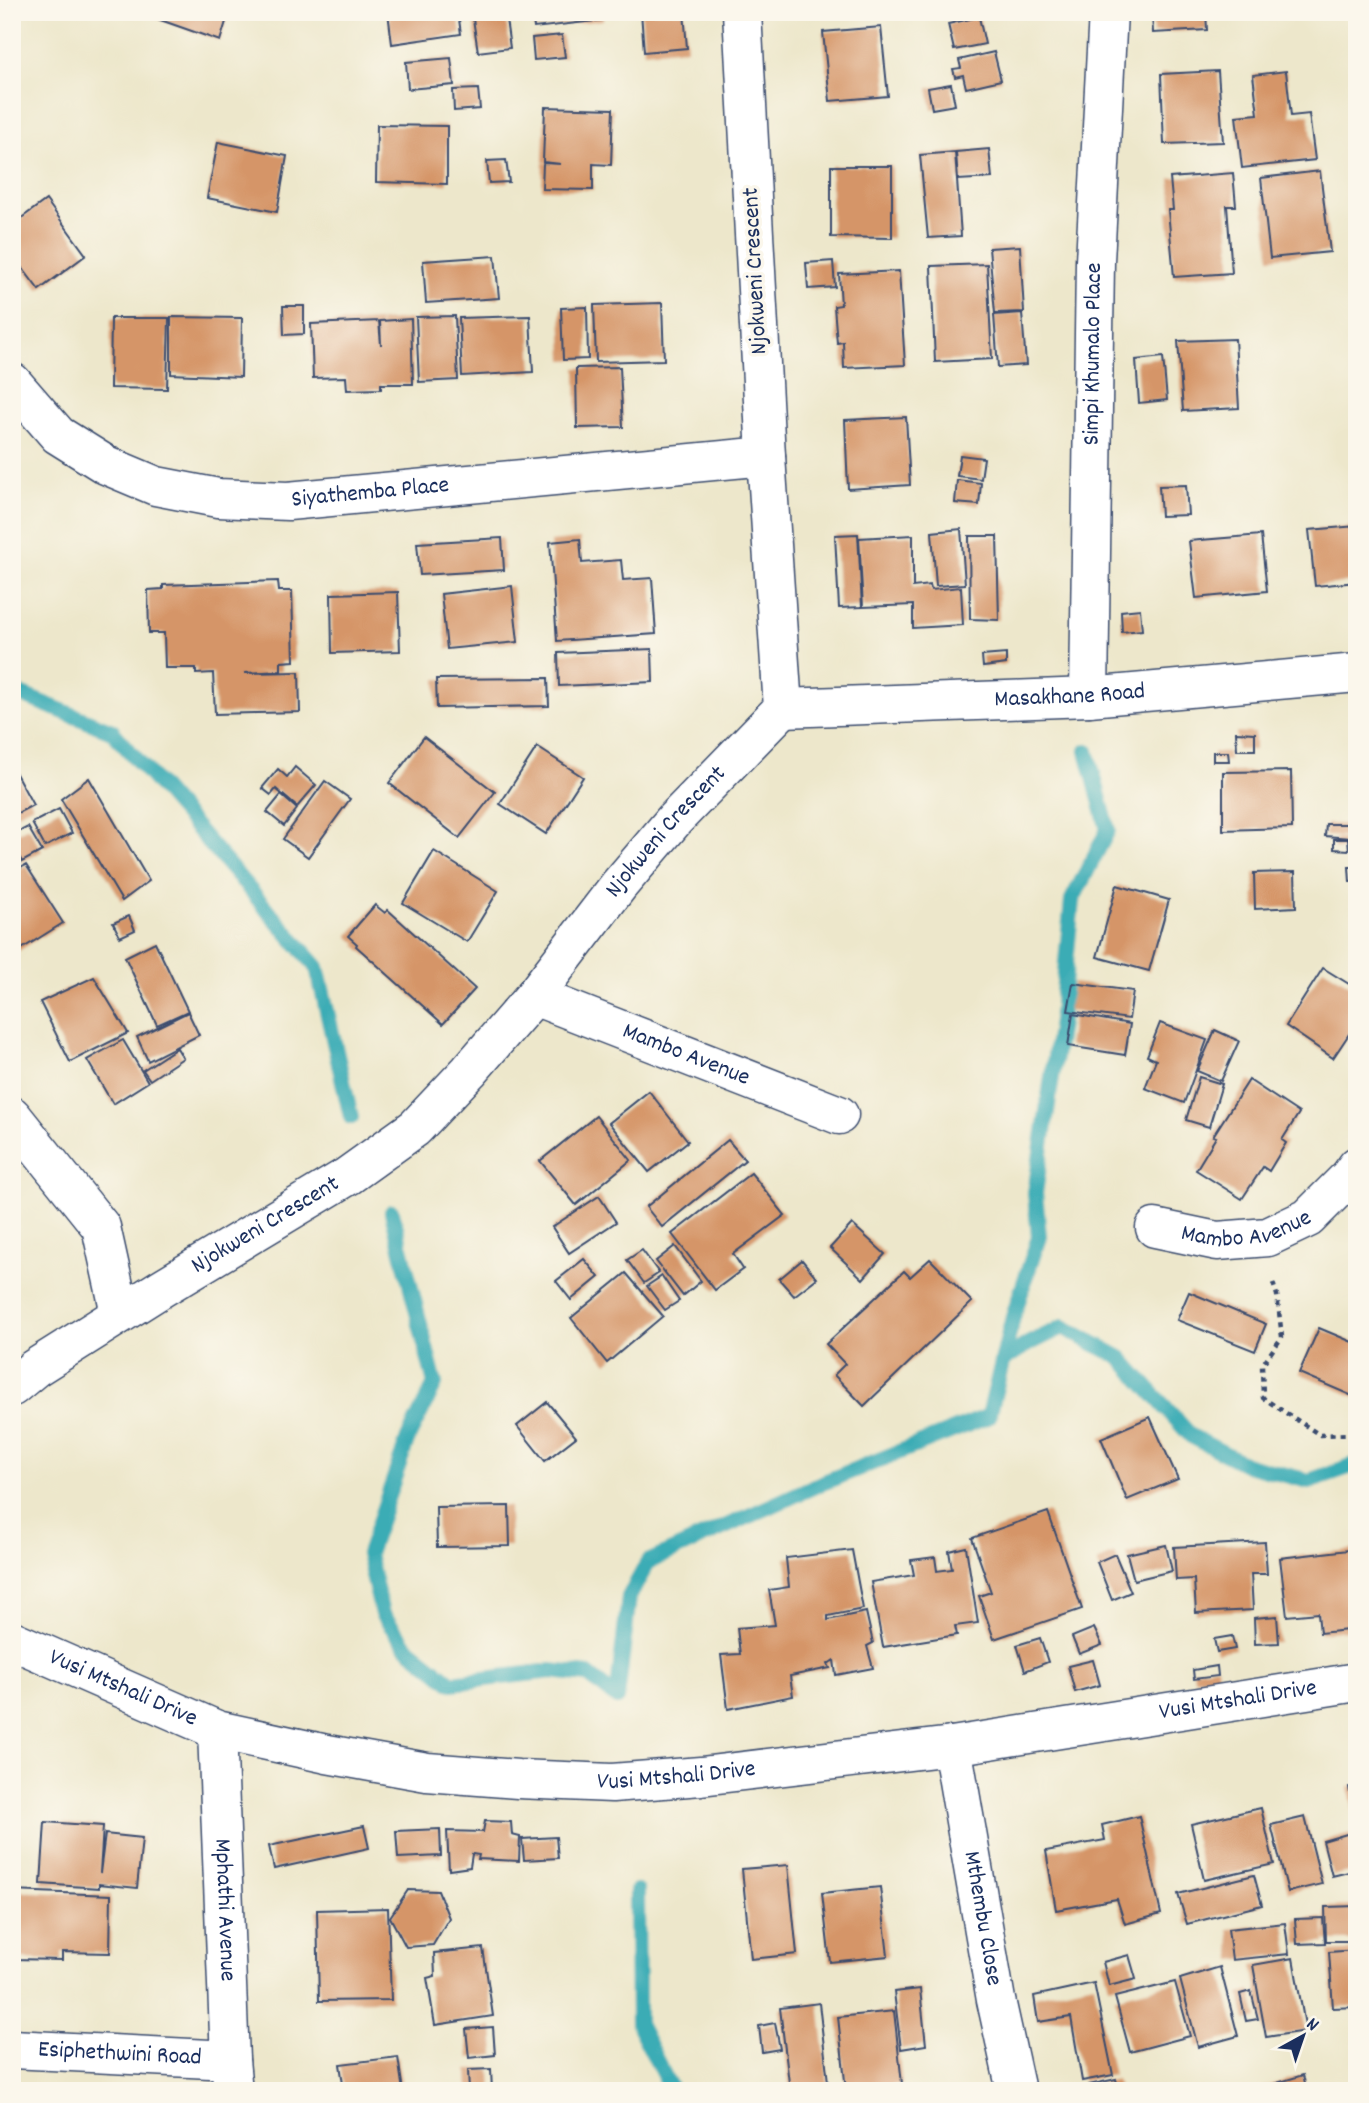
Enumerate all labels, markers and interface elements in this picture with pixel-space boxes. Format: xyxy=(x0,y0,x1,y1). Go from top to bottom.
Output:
street label: Njokweni Crescent xyxy=(735,186,777,355)
street label: Simpi Khumalo Place xyxy=(1075,262,1112,446)
street label: Siyathemba Place xyxy=(290,469,451,518)
street label: Masakhane Road xyxy=(994,675,1147,717)
street label: Njokweni Crescent xyxy=(598,758,735,905)
street label: Mambo Avenue xyxy=(617,1015,755,1095)
street label: Njokweni Crescent xyxy=(185,1168,346,1283)
street label: Mambo Avenue xyxy=(1178,1202,1317,1259)
street label: Vusi Mtshali Drive xyxy=(43,1641,202,1736)
street label: Vusi Mtshali Drive xyxy=(1157,1672,1319,1730)
street label: Vusi Mtshali Drive xyxy=(596,1753,757,1800)
street label: Mphathi Avenue xyxy=(204,1838,244,1982)
street label: Mthembu Close xyxy=(953,1848,1010,1988)
north arrow xyxy=(1268,2002,1338,2072)
text: N xyxy=(1299,2012,1324,2039)
street label: Esiphethwini Road xyxy=(37,2033,202,2076)

